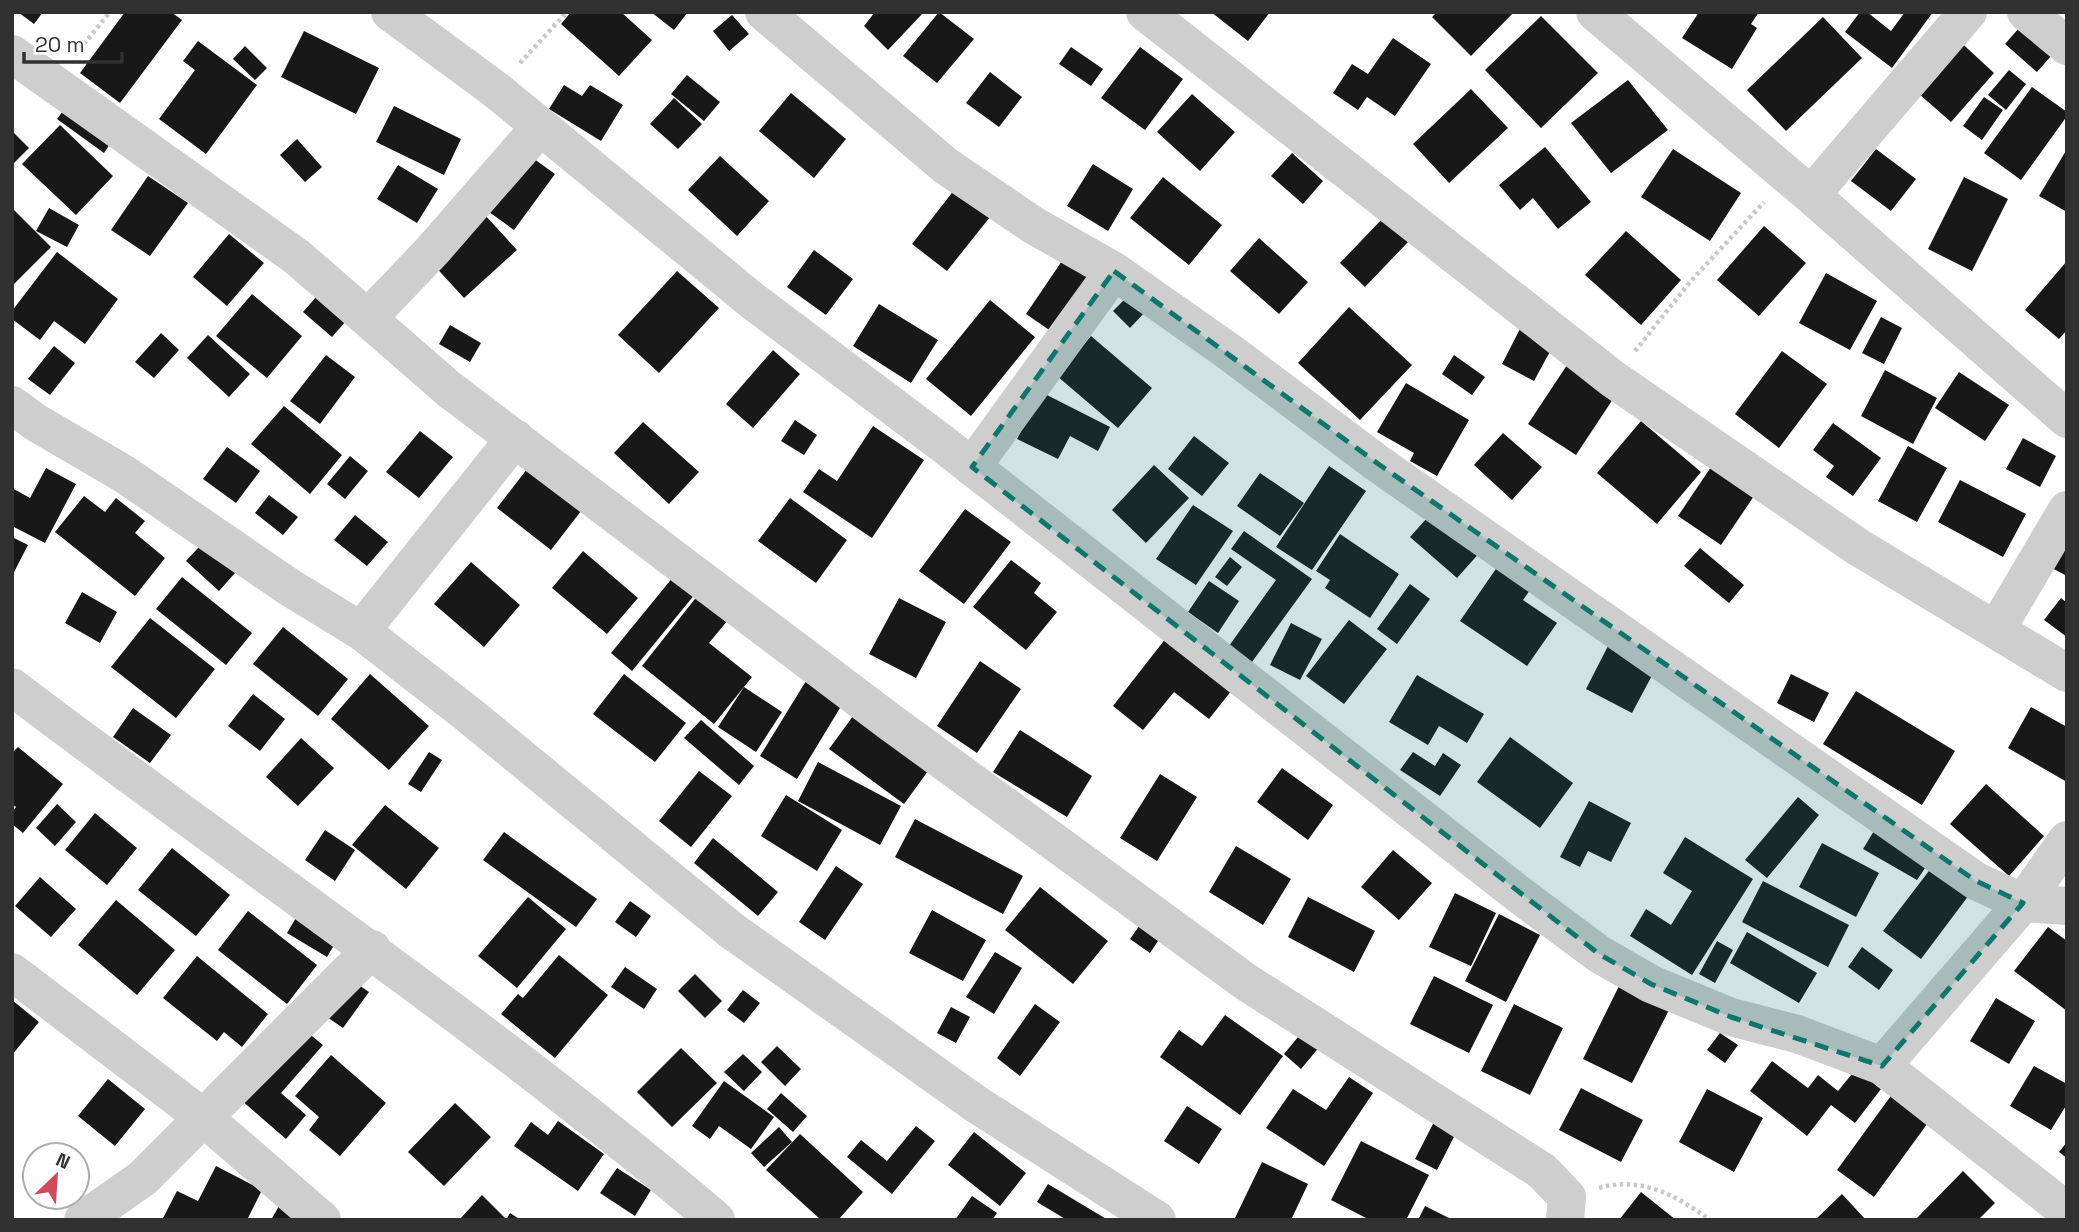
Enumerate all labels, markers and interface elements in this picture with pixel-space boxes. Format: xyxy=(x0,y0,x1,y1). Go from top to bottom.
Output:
scale bar xyxy=(24,21,122,65)
text: 20 m xyxy=(35,31,85,58)
north arrow xyxy=(21,1141,91,1211)
text: N xyxy=(52,1147,74,1175)

